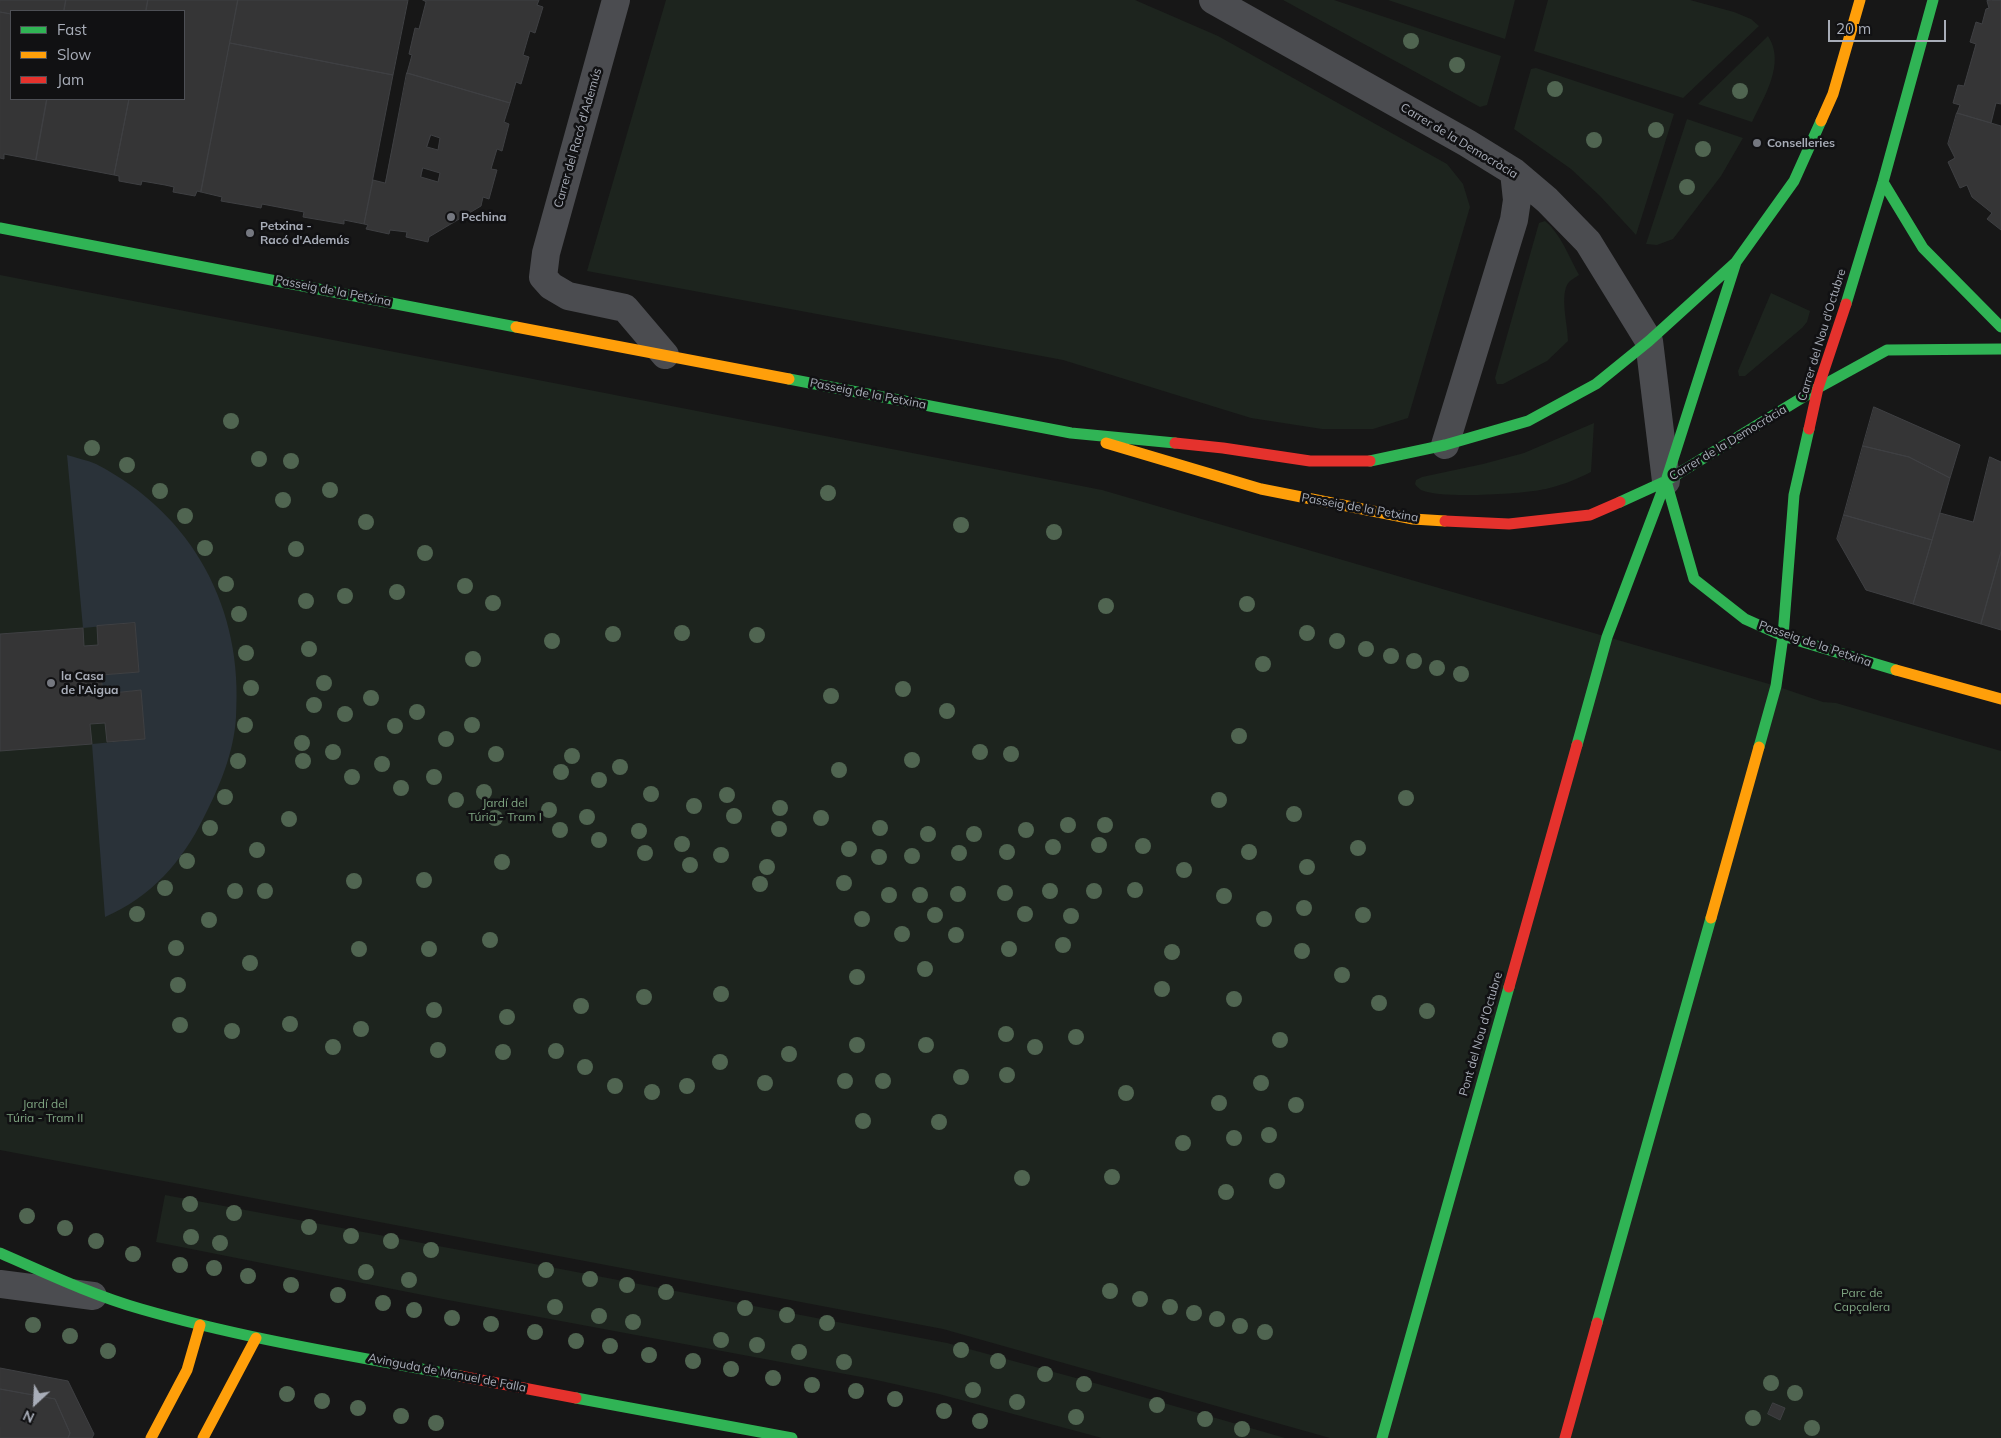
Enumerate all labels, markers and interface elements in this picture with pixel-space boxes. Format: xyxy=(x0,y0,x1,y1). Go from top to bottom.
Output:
legend xyxy=(10,10,185,100)
scale bar xyxy=(1831,10,1948,42)
text: 20 m xyxy=(1836,19,1871,38)
text: Fast xyxy=(57,20,87,39)
text: Slow xyxy=(57,45,91,64)
street label: Carrer del Racó d'Ademús xyxy=(551,67,605,209)
text: Jam xyxy=(57,70,84,89)
street label: Carrer de la Democràcia xyxy=(1398,100,1520,182)
place label: Conselleries xyxy=(1767,136,1835,150)
marker: Conselleries xyxy=(1751,137,1763,149)
place label: Pechina xyxy=(461,210,506,224)
marker: Pechina xyxy=(445,211,457,223)
place label: Petxina - Racó d'Ademús xyxy=(260,219,349,247)
marker: Petxina - Racó d'Ademús xyxy=(244,227,256,239)
street label: Carrer del Nou d'Octubre xyxy=(1795,267,1849,403)
street label: Passeig de la Petxina xyxy=(274,273,392,309)
street label: Passeig de la Petxina xyxy=(809,376,927,412)
street label: Carrer de la Democràcia xyxy=(1667,402,1789,484)
street label: Passeig de la Petxina xyxy=(1300,491,1420,525)
street label: Passeig de la Petxina xyxy=(1757,618,1873,670)
place label: la Casa de l'Aigua xyxy=(61,669,119,697)
marker: la Casa de l'Aigua xyxy=(45,677,57,689)
park label: Jardí del Túria - Tram I xyxy=(468,796,542,824)
street label: Pont del Nou d'Octubre xyxy=(1456,970,1506,1098)
park label: Jardí del Túria - Tram II xyxy=(7,1097,83,1125)
park label: Parc de Capçalera xyxy=(1834,1286,1890,1314)
street label: Avinguda de Manuel de Falla xyxy=(367,1351,527,1395)
north arrow xyxy=(10,1378,60,1428)
text: N xyxy=(20,1406,37,1427)

